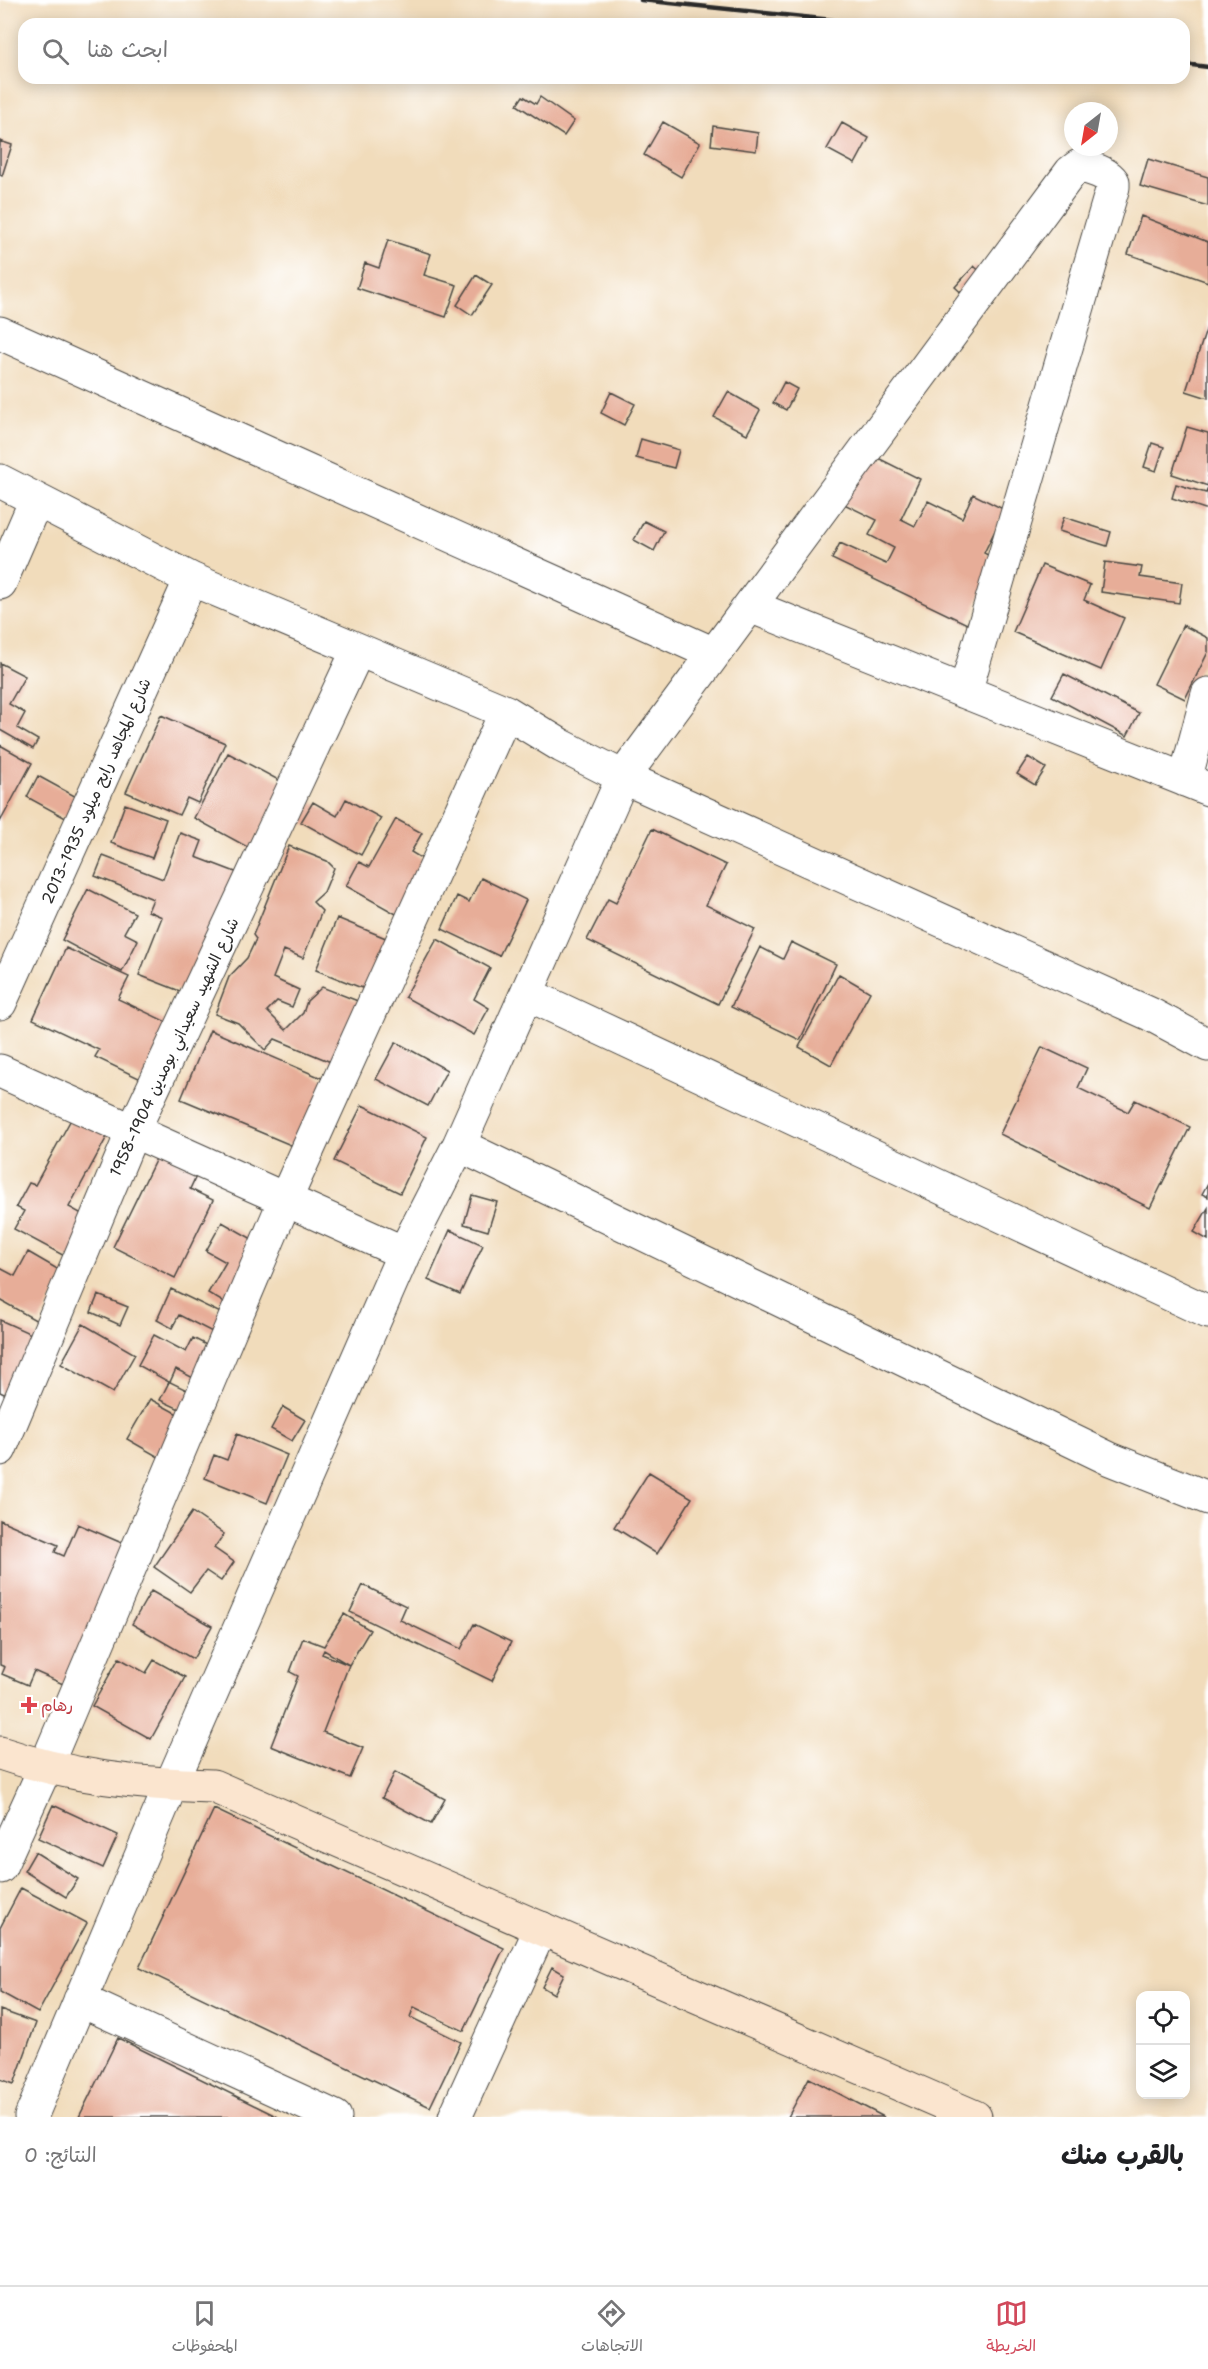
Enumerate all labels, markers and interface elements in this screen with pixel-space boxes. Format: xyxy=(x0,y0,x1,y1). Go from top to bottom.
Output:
search box xyxy=(18,18,1190,84)
icon: search xyxy=(39,35,72,68)
text: ابحث هنا xyxy=(87,35,168,64)
north arrow xyxy=(1064,102,1118,156)
street label: شارع المجاهد رابح ميلود 1935-2013 xyxy=(37,675,156,908)
street label: شارع الشهيد سعيداني بومدين 1904-1958 xyxy=(105,914,247,1182)
place label: رهام xyxy=(41,1695,73,1718)
marker: رهام xyxy=(22,1698,36,1712)
map controls xyxy=(1136,1991,1190,2099)
button: locate xyxy=(1136,1991,1190,2045)
button: layers xyxy=(1136,2045,1190,2099)
text: بالقرب منك xyxy=(1061,2137,1184,2172)
text: النتائج: 0 xyxy=(24,2142,97,2168)
tab: المحفوظات xyxy=(172,2297,238,2360)
tab: الاتجاهات xyxy=(581,2297,643,2360)
tab: الخريطة xyxy=(986,2297,1036,2360)

